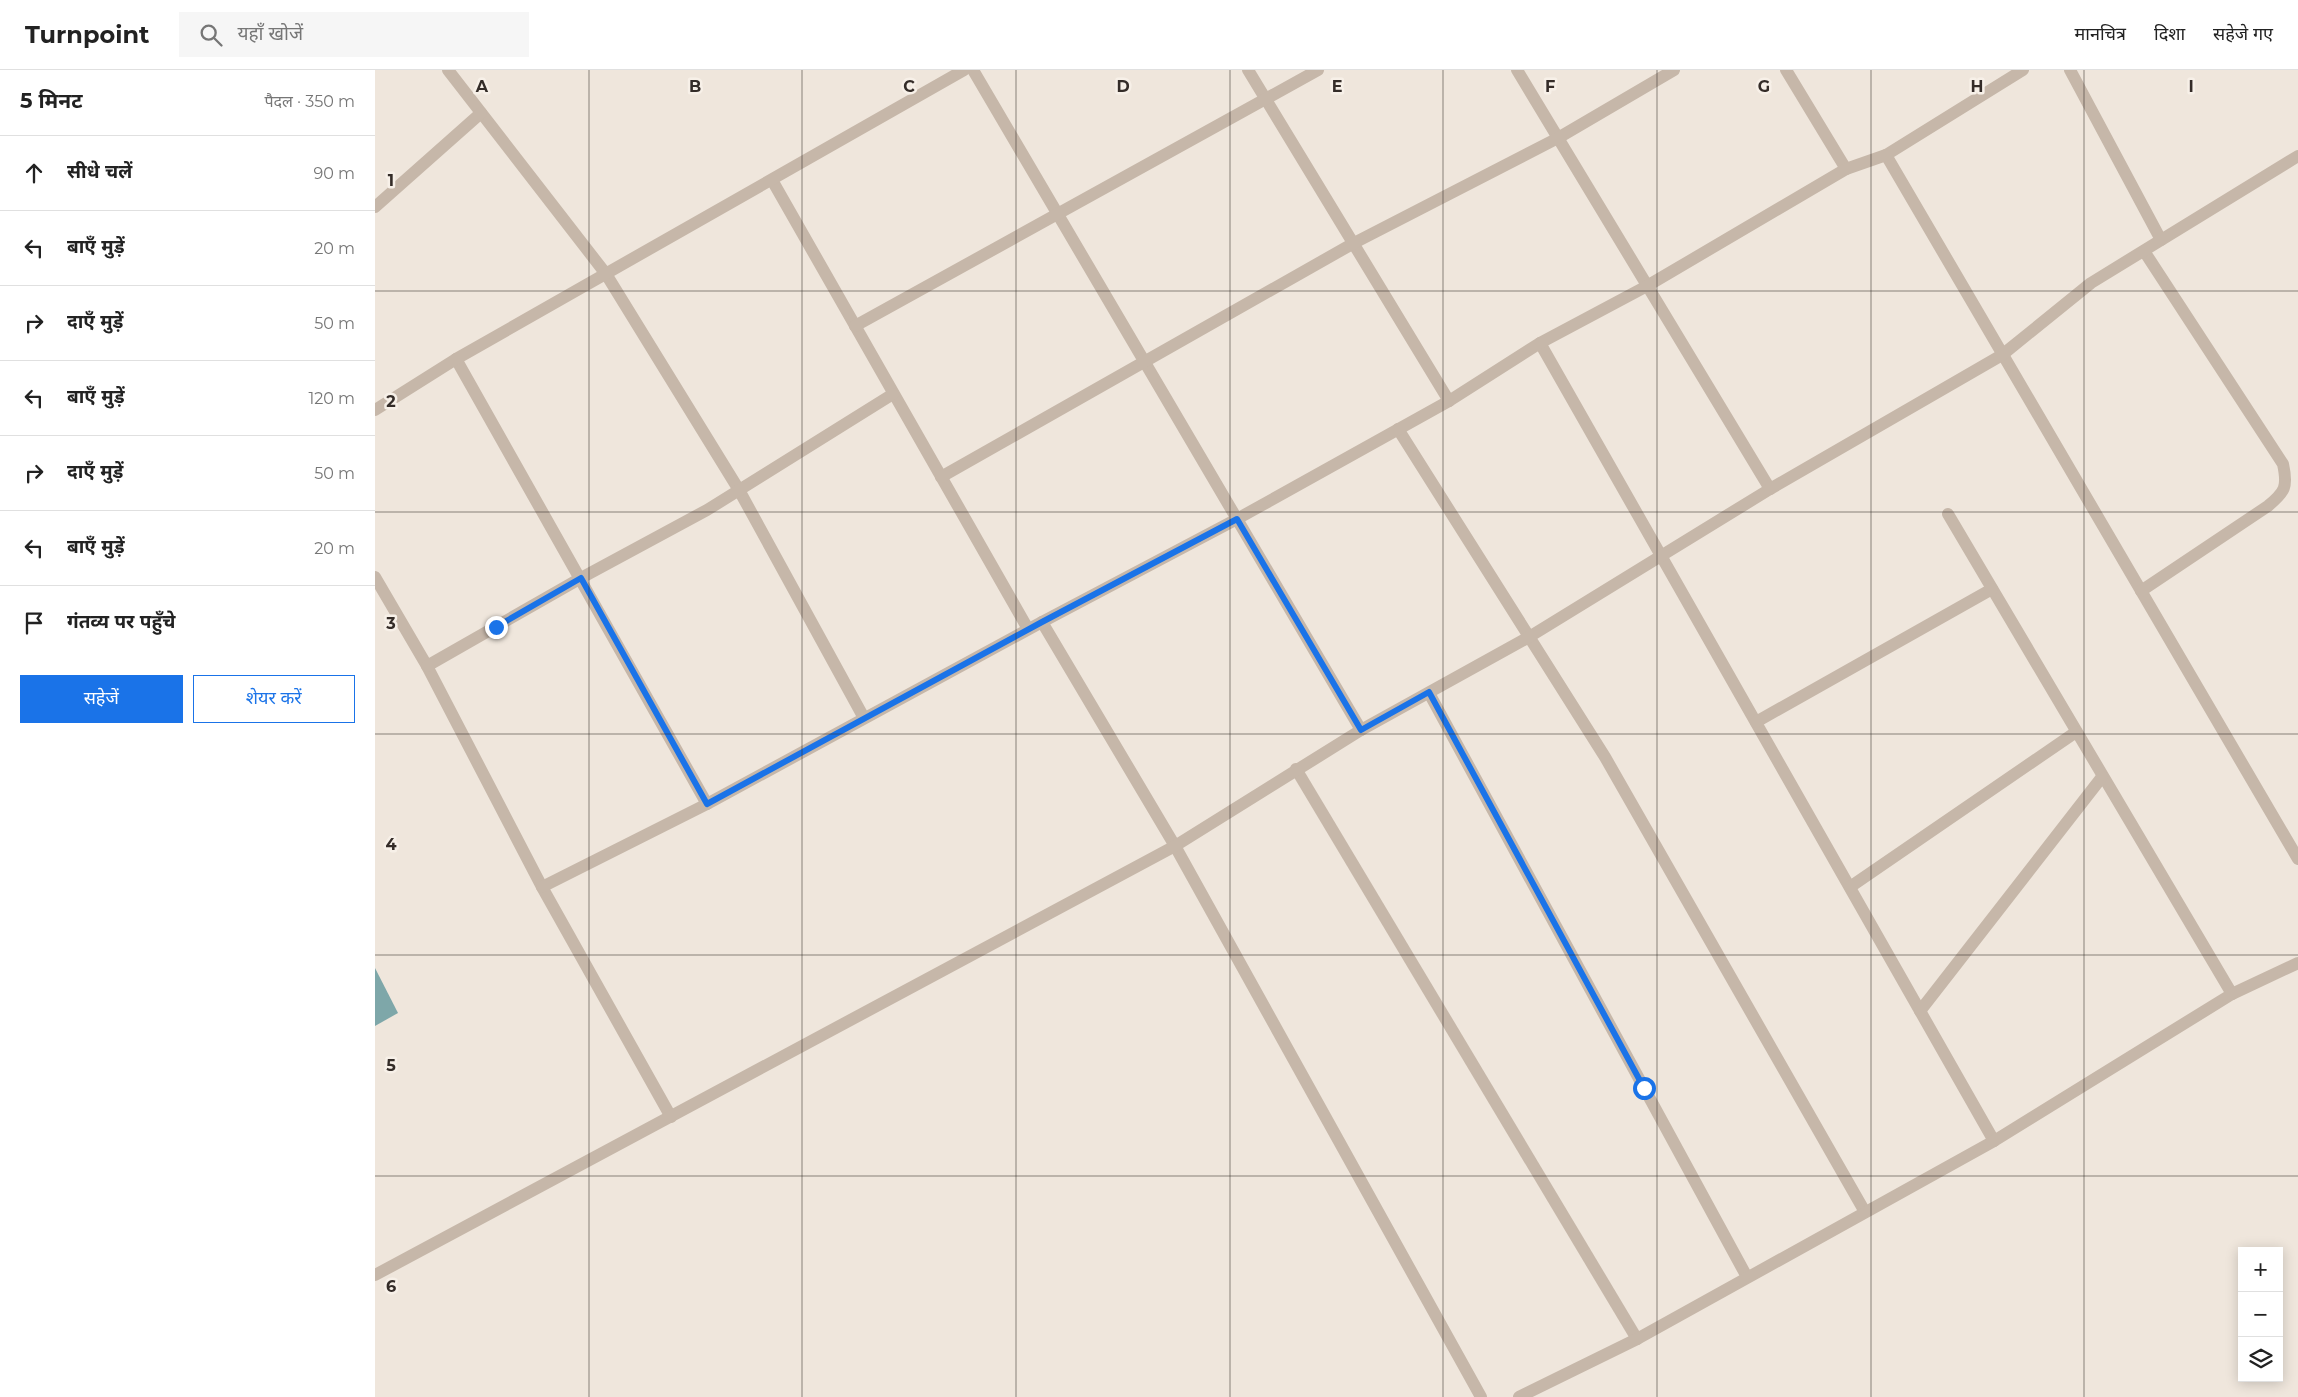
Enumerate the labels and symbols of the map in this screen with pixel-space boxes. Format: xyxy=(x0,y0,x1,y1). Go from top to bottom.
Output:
text: A xyxy=(475,77,489,96)
text: B xyxy=(689,77,701,96)
text: C xyxy=(903,77,915,96)
text: D xyxy=(1116,77,1130,96)
text: E xyxy=(1332,77,1342,96)
text: F xyxy=(1545,77,1555,96)
text: G xyxy=(1758,77,1770,96)
text: H xyxy=(1971,77,1983,96)
text: I xyxy=(2188,77,2194,96)
text: 1 xyxy=(388,171,394,190)
text: 2 xyxy=(386,392,396,411)
text: 3 xyxy=(385,614,396,633)
route end xyxy=(485,616,508,639)
text: 4 xyxy=(385,835,397,854)
text: 5 xyxy=(386,1056,396,1075)
route start xyxy=(1633,1077,1656,1100)
text: 6 xyxy=(386,1277,396,1296)

